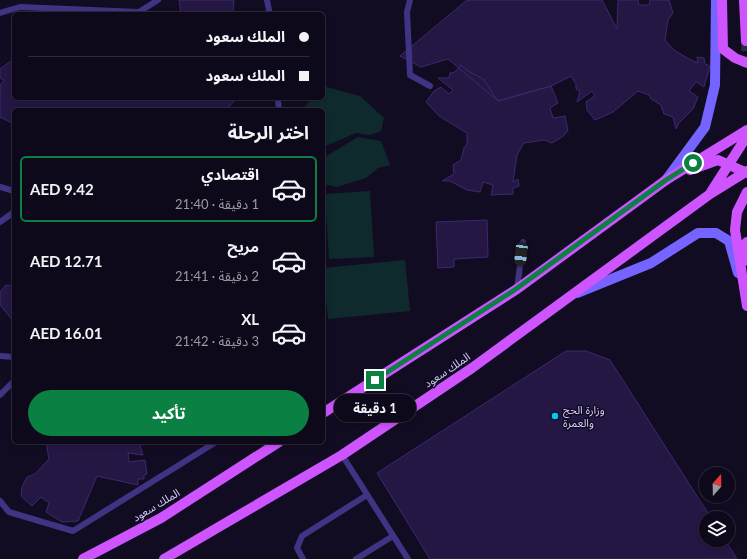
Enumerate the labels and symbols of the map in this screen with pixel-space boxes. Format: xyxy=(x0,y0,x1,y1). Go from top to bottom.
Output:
route start xyxy=(684,154,702,172)
car xyxy=(514,241,528,267)
street label: الملك سعود xyxy=(421,349,473,391)
route end xyxy=(366,371,384,389)
callout: 1 دقيقة xyxy=(334,394,416,422)
place label: وزارة الحج والعمرة xyxy=(563,403,605,430)
marker: وزارة الحج والعمرة xyxy=(550,411,560,421)
north arrow xyxy=(699,467,735,503)
street label: الملك سعود xyxy=(130,485,182,525)

